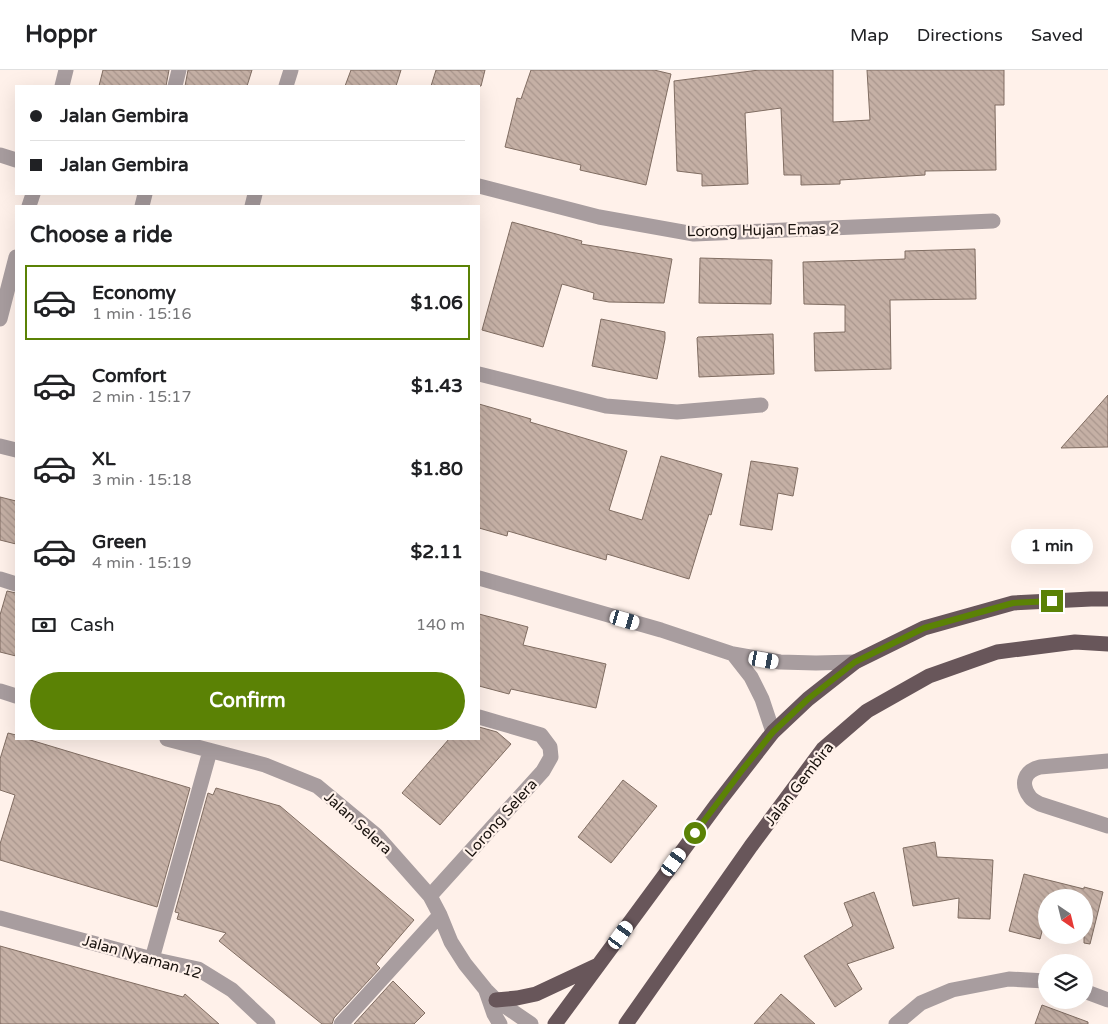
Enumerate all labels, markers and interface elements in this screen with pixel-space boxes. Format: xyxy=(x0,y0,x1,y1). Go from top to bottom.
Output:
text: Hoppr xyxy=(25,20,97,49)
text: Map xyxy=(850,24,889,46)
text: Directions xyxy=(917,24,1003,46)
text: Saved xyxy=(1031,24,1083,46)
text: Jalan Gembira xyxy=(60,105,189,127)
text: Jalan Gembira xyxy=(60,154,189,176)
street label: Lorong Hujan Emas 2 xyxy=(687,220,839,240)
text: Choose a ride xyxy=(30,222,173,248)
icon: car xyxy=(32,280,77,325)
text: Economy xyxy=(92,282,176,304)
text: $1.06 xyxy=(411,292,463,314)
text: 1 min · 15:16 xyxy=(92,304,191,324)
icon: car xyxy=(32,363,77,408)
text: Comfort xyxy=(92,365,166,387)
text: $1.43 xyxy=(411,375,463,397)
text: 2 min · 15:17 xyxy=(92,387,191,407)
icon: car xyxy=(32,446,77,491)
text: XL xyxy=(92,448,116,470)
text: $1.80 xyxy=(411,458,463,480)
text: 3 min · 15:18 xyxy=(92,470,191,490)
callout: 1 min xyxy=(1011,528,1093,564)
icon: car xyxy=(32,529,77,574)
text: Green xyxy=(92,531,146,553)
text: 1 min xyxy=(1031,536,1073,556)
text: $2.11 xyxy=(411,541,463,563)
text: 4 min · 15:19 xyxy=(92,553,191,573)
route end xyxy=(1041,590,1063,612)
car xyxy=(608,609,641,631)
icon: cash xyxy=(30,611,58,639)
text: Cash xyxy=(70,614,115,636)
text: 140 m xyxy=(416,615,465,635)
car xyxy=(747,650,780,670)
button: Confirm xyxy=(30,672,465,730)
street label: Jalan Gembira xyxy=(761,738,837,830)
street label: Lorong Selera xyxy=(461,775,541,861)
street label: Jalan Selera xyxy=(320,788,396,858)
route start xyxy=(684,822,706,844)
car xyxy=(659,845,688,879)
north arrow xyxy=(1038,889,1092,944)
map controls xyxy=(1038,889,1093,1009)
car xyxy=(606,918,635,952)
street label: Jalan Nyaman 12 xyxy=(80,931,204,983)
button: layers xyxy=(1038,954,1093,1009)

